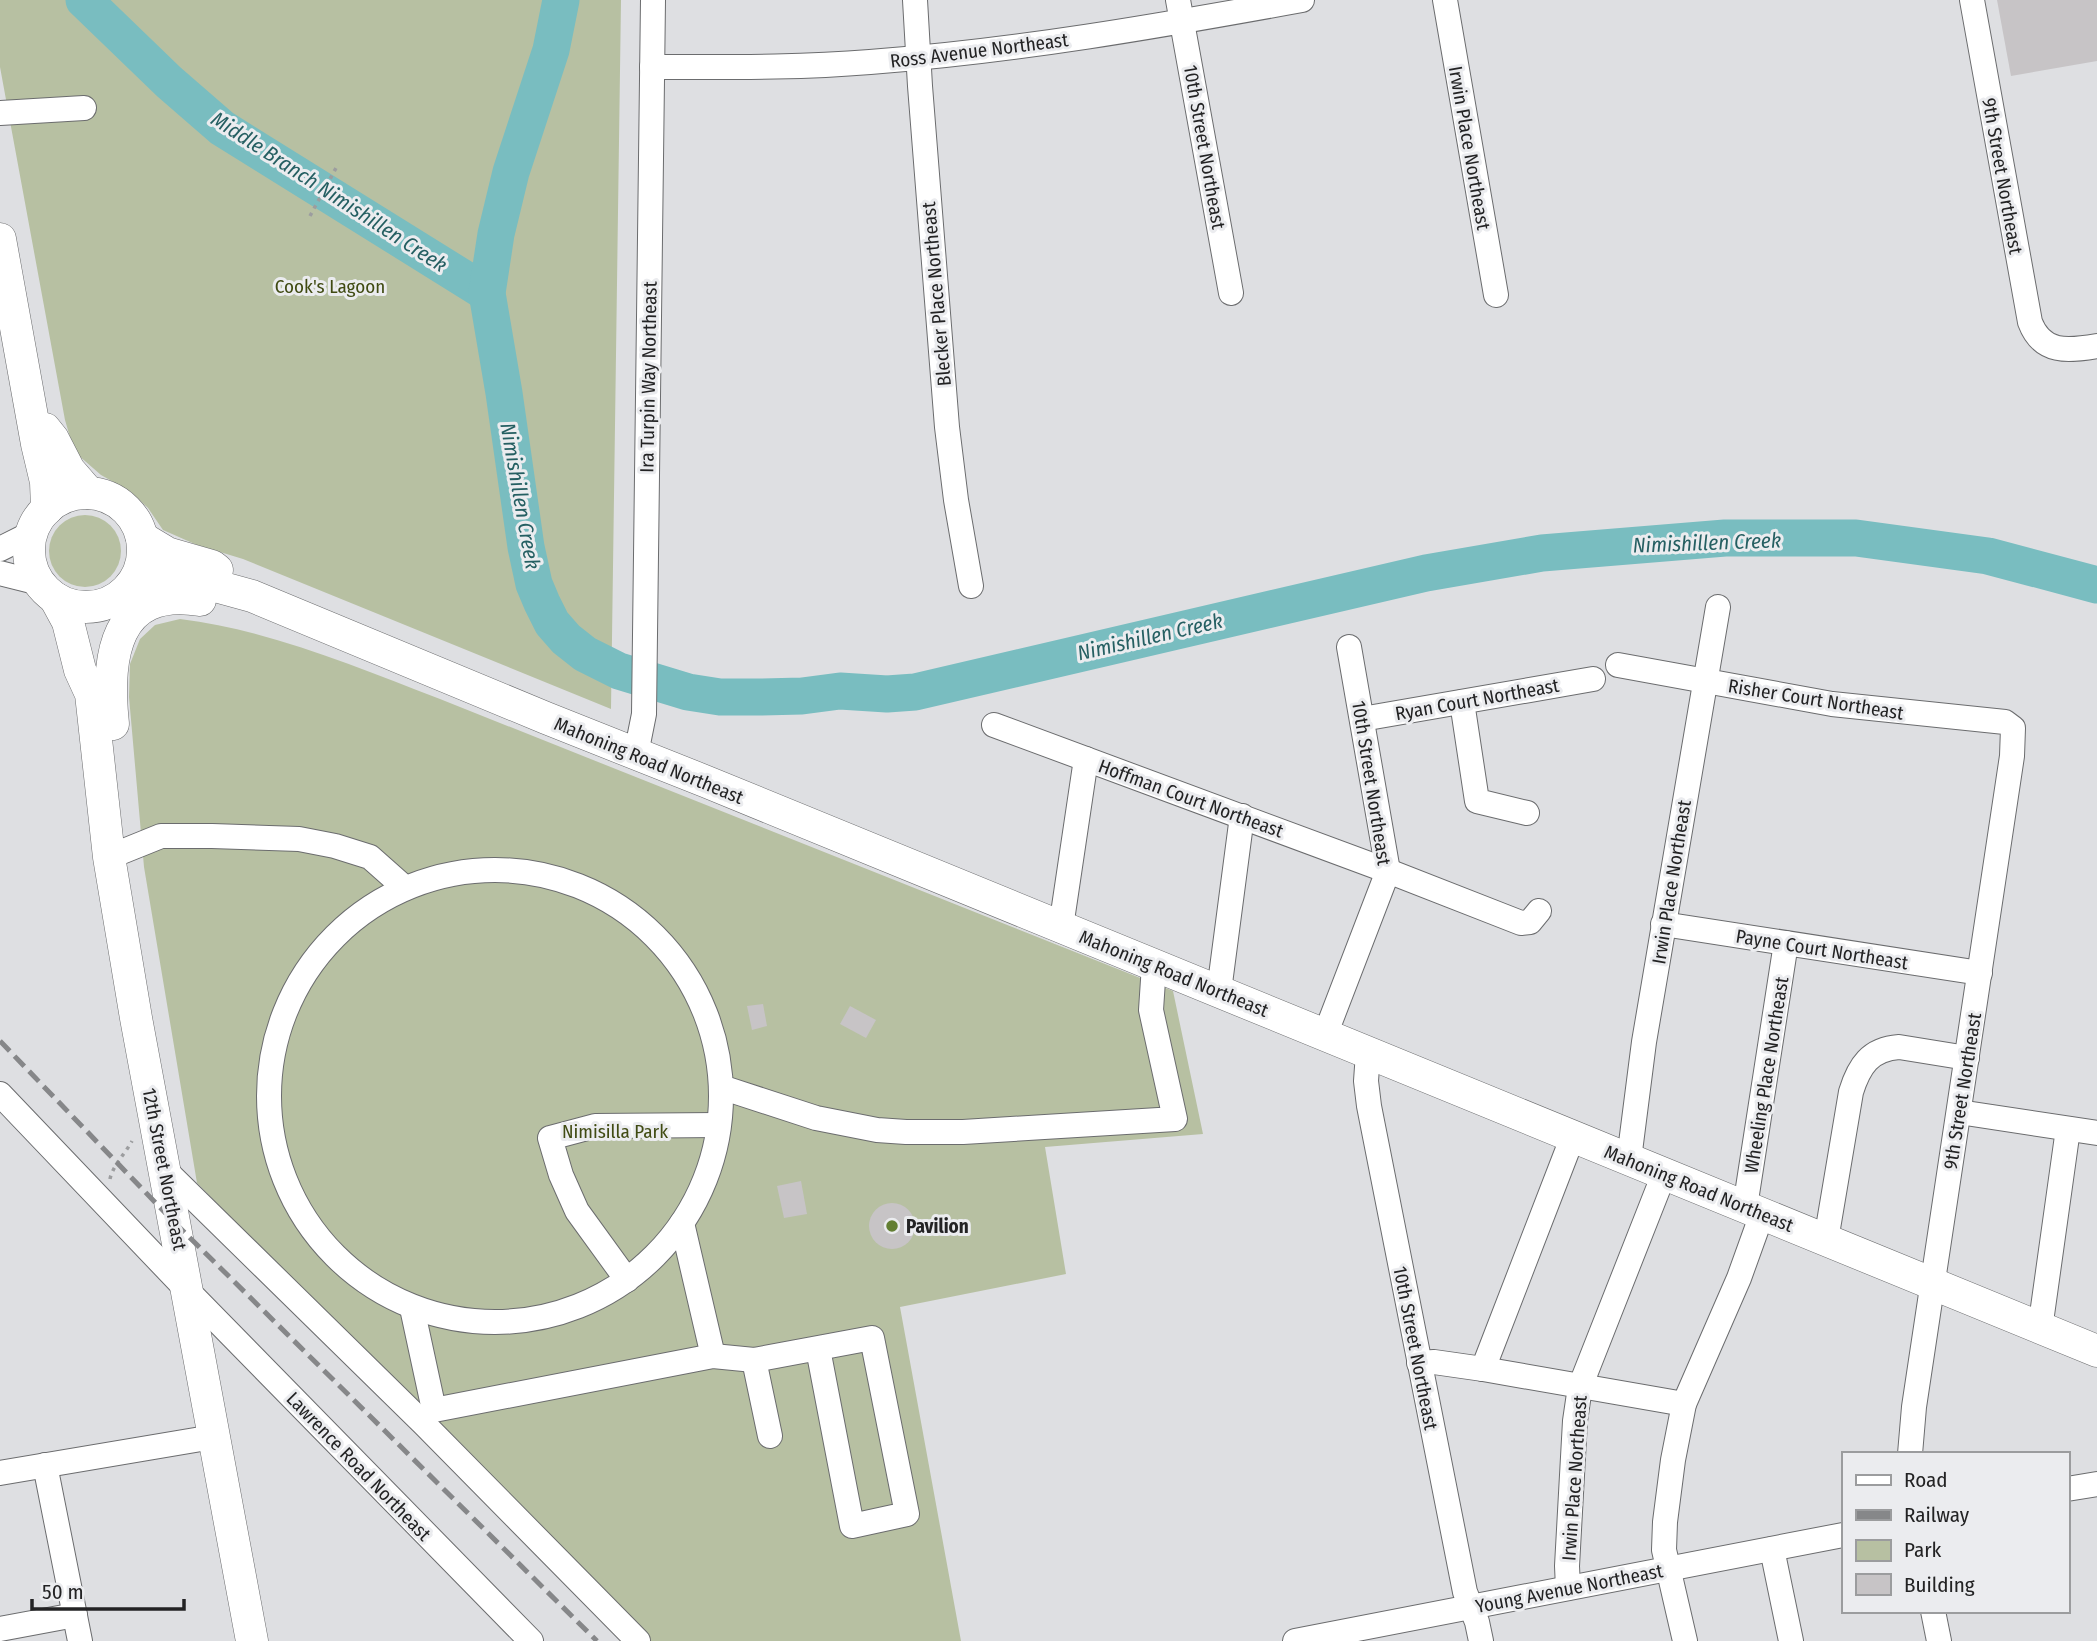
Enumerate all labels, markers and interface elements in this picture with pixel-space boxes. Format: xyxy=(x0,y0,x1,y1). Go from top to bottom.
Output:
street label: Ross Avenue Northeast xyxy=(889,28,1070,73)
street label: 10th Street Northeast xyxy=(1179,63,1230,232)
street label: Irwin Place Northeast xyxy=(1444,64,1495,233)
street label: 9th Street Northeast xyxy=(1977,96,2028,257)
water label: Middle Branch Nimishillen Creek xyxy=(206,106,452,278)
street label: Blecker Place Northeast xyxy=(917,200,956,387)
park label: Cook's Lagoon xyxy=(275,275,385,298)
street label: Ira Turpin Way Northeast xyxy=(635,280,662,473)
water label: Nimishillen Creek xyxy=(494,421,546,571)
water label: Nimishillen Creek xyxy=(1632,527,1782,559)
water label: Nimishillen Creek xyxy=(1075,608,1225,666)
street label: Ryan Court Northeast xyxy=(1393,674,1562,725)
street label: Risher Court Northeast xyxy=(1727,674,1906,725)
street label: 10th Street Northeast xyxy=(1347,699,1396,868)
street label: Mahoning Road Northeast xyxy=(551,712,747,809)
street label: Hoffman Court Northeast xyxy=(1095,754,1287,843)
street label: Irwin Place Northeast xyxy=(1647,798,1696,966)
street label: Mahoning Road Northeast xyxy=(1076,925,1272,1022)
street label: Payne Court Northeast xyxy=(1734,925,1910,975)
street label: Wheeling Place Northeast xyxy=(1740,974,1794,1175)
street label: 9th Street Northeast xyxy=(1939,1010,1986,1171)
street label: 12th Street Northeast xyxy=(137,1086,192,1253)
park label: Nimisilla Park xyxy=(562,1120,668,1143)
street label: Mahoning Road Northeast xyxy=(1601,1140,1797,1237)
place label: Pavilion xyxy=(906,1215,969,1238)
marker: Pavilion xyxy=(884,1218,900,1234)
street label: 10th Street Northeast xyxy=(1388,1264,1443,1433)
street label: Lawrence Road Northeast xyxy=(282,1387,436,1546)
street label: Irwin Place Northeast xyxy=(1557,1394,1592,1562)
legend xyxy=(1842,1452,2069,1613)
text: Road xyxy=(1904,1467,1948,1493)
text: Railway xyxy=(1904,1502,1970,1528)
text: Park xyxy=(1904,1537,1942,1563)
street label: Young Avenue Northeast xyxy=(1473,1559,1665,1618)
scale bar xyxy=(32,1568,184,1612)
text: Building xyxy=(1904,1572,1975,1598)
text: 50 m xyxy=(42,1579,84,1605)

